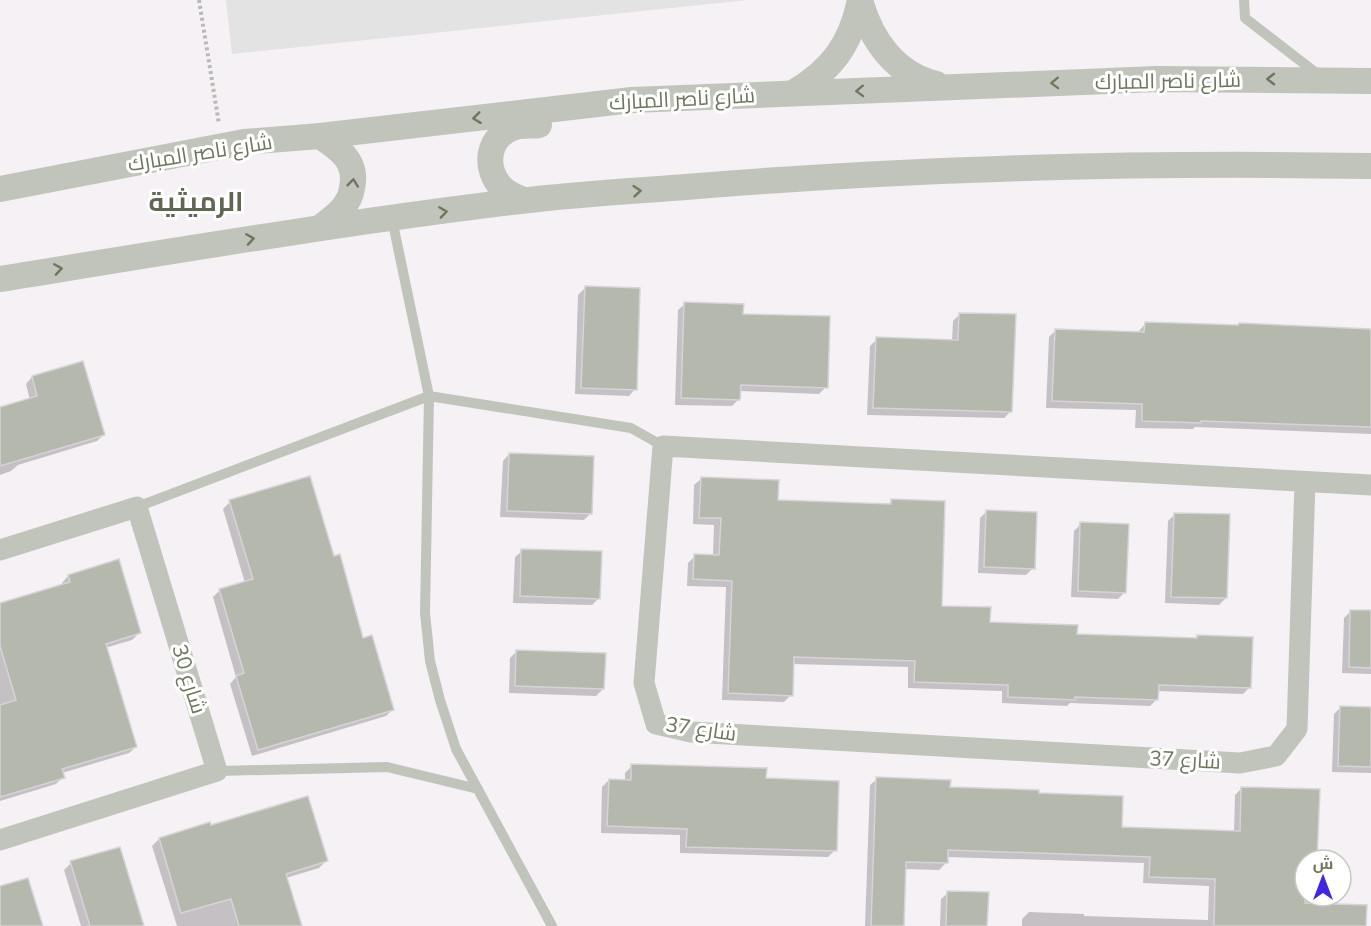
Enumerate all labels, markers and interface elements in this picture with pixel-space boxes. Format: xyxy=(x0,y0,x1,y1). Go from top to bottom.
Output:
street label: شارع ناصر المبارك xyxy=(1095,66,1241,96)
one-way arrow xyxy=(1266,73,1275,85)
one-way arrow xyxy=(1050,77,1059,90)
street label: شارع ناصر المبارك xyxy=(608,81,756,117)
one-way arrow xyxy=(855,84,864,97)
one-way arrow xyxy=(472,111,482,123)
street label: شارع ناصر المبارك xyxy=(126,128,274,178)
one-way arrow xyxy=(346,178,358,187)
district label: الرميثية xyxy=(148,184,244,221)
one-way arrow xyxy=(633,185,642,198)
one-way arrow xyxy=(439,206,448,218)
one-way arrow xyxy=(246,234,255,246)
one-way arrow xyxy=(53,264,62,276)
street label: شارع 30 xyxy=(165,641,213,717)
street label: شارع 37 xyxy=(664,710,738,748)
street label: شارع 37 xyxy=(1149,744,1221,776)
north arrow xyxy=(1293,848,1353,908)
text: ش xyxy=(1313,853,1333,875)

